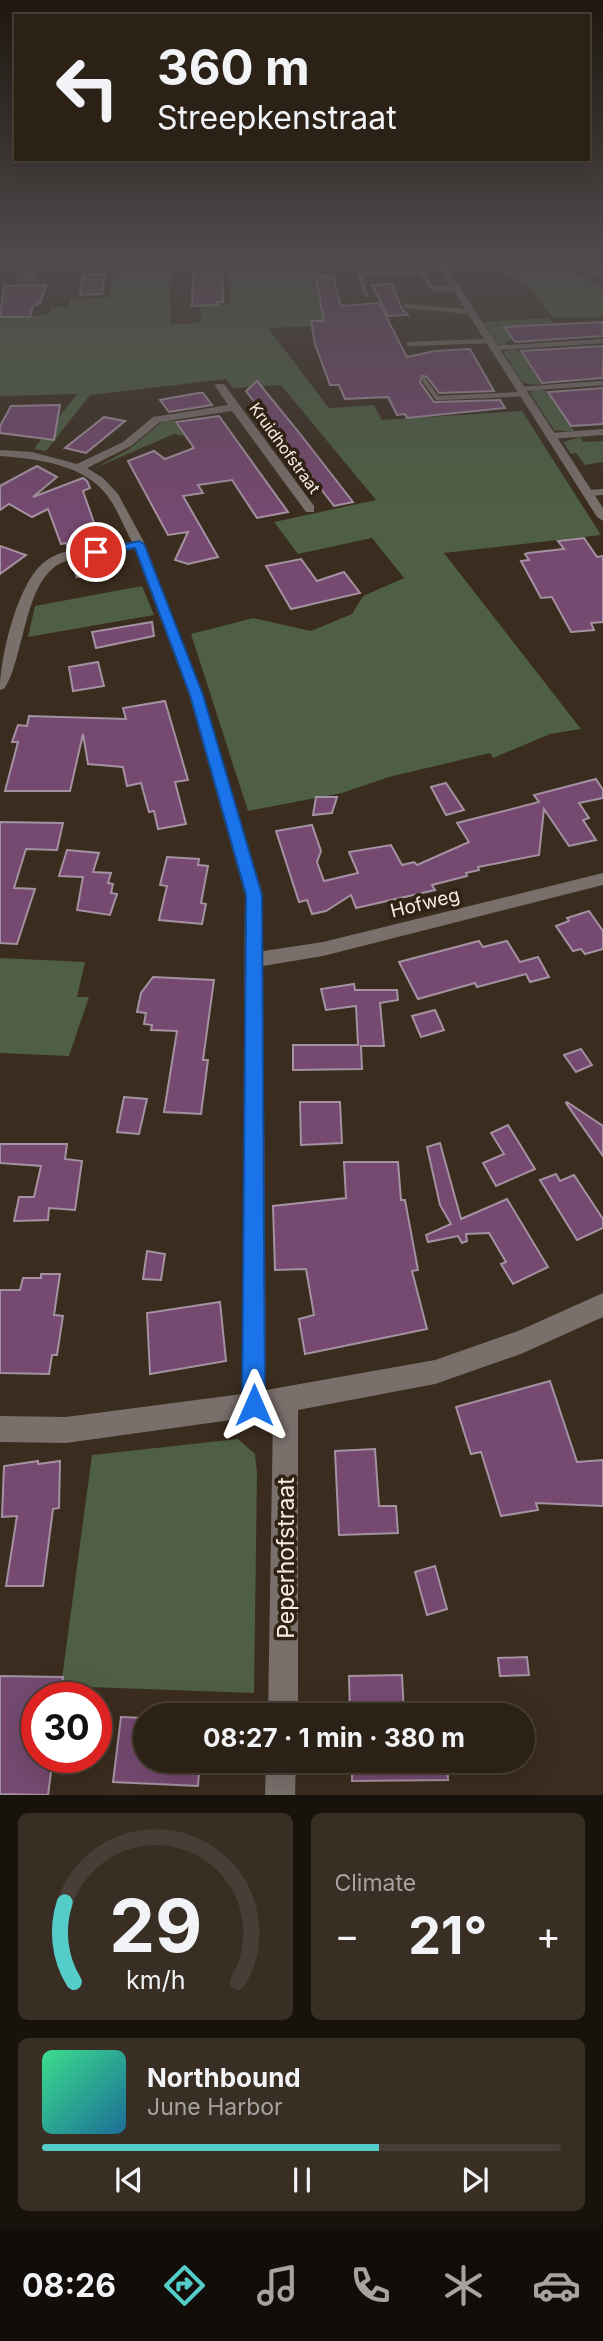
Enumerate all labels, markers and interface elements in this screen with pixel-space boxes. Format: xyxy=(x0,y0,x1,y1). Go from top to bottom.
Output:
text: 360 m xyxy=(157,38,310,97)
icon: left xyxy=(42,42,133,133)
text: Streepkenstraat xyxy=(157,98,397,137)
street label: Kruidhofstraat xyxy=(245,399,325,497)
pin xyxy=(66,522,126,582)
icon: arrive xyxy=(77,533,115,571)
street label: Hofweg xyxy=(388,883,462,923)
position arrow xyxy=(217,1368,291,1442)
street label: Peperhofstraat xyxy=(272,1477,300,1639)
speed limit sign: 30 xyxy=(21,1682,112,1773)
text: 08:27 · 1 min · 380 m xyxy=(203,1722,465,1753)
text: Climate xyxy=(335,1869,416,1897)
text: 29 xyxy=(109,1882,202,1971)
text: 21° xyxy=(408,1904,487,1967)
text: − xyxy=(335,1912,360,1958)
text: + xyxy=(536,1912,561,1958)
text: km/h xyxy=(126,1965,185,1995)
text: Northbound xyxy=(147,2062,301,2093)
text: June Harbor xyxy=(147,2093,283,2121)
icon: previous xyxy=(110,2161,148,2199)
icon: pause xyxy=(283,2161,321,2199)
icon: next xyxy=(456,2161,494,2199)
icon: directions xyxy=(160,2261,209,2310)
icon: music xyxy=(253,2261,302,2310)
icon: phone xyxy=(346,2261,395,2310)
icon: climate xyxy=(439,2261,488,2310)
icon: car xyxy=(532,2261,581,2310)
text: 08:26 xyxy=(22,2266,116,2305)

